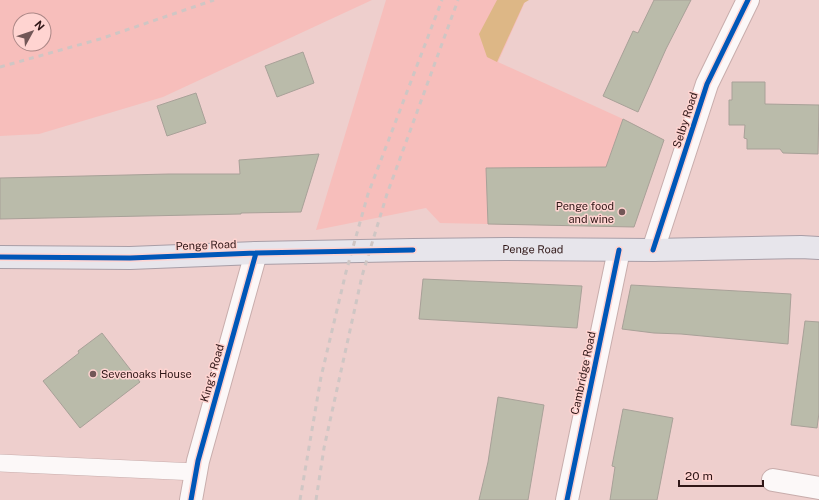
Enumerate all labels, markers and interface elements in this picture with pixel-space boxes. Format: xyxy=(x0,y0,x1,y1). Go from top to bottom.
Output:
north arrow xyxy=(12,12,52,52)
text: N xyxy=(32,18,47,33)
street label: Selby Road xyxy=(670,91,700,149)
place label: Penge food and wine xyxy=(556,200,614,225)
marker: Penge food and wine xyxy=(617,207,627,217)
street label: Penge Road xyxy=(175,238,237,252)
street label: Penge Road xyxy=(502,243,563,255)
street label: Cambridge Road xyxy=(568,330,598,416)
street label: King's Road xyxy=(198,343,226,403)
place label: Sevenoaks House xyxy=(101,368,192,380)
marker: Sevenoaks House xyxy=(88,369,98,379)
scale bar xyxy=(679,462,763,488)
text: 20 m xyxy=(685,469,713,483)

